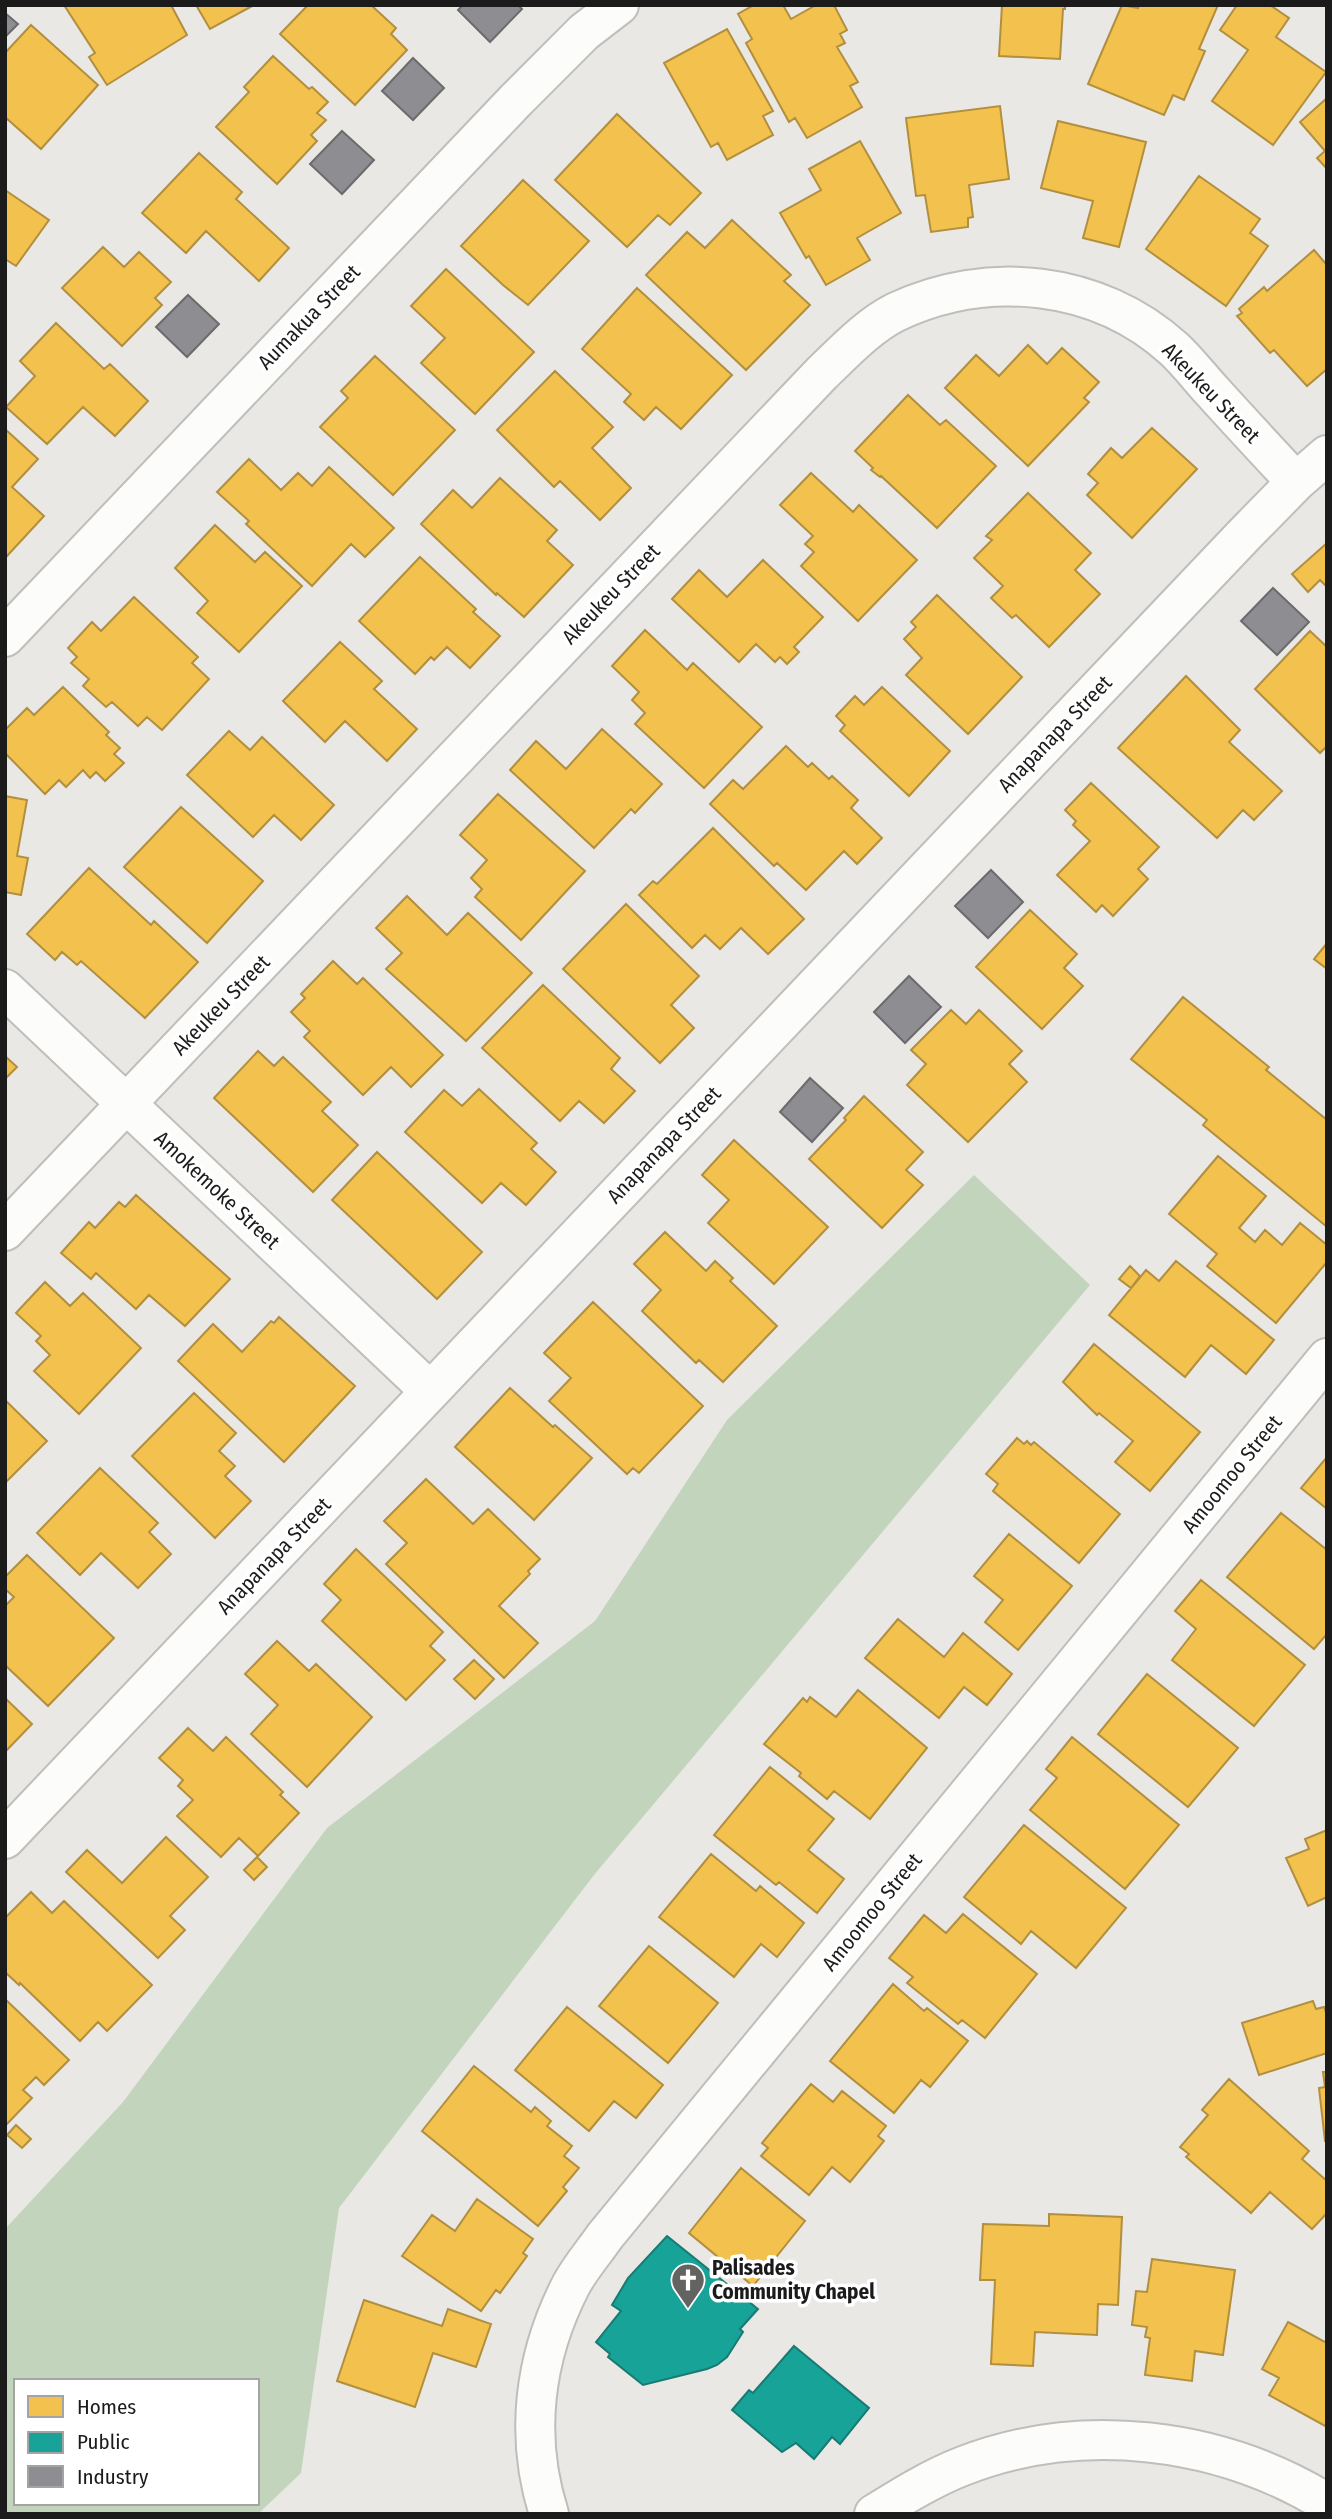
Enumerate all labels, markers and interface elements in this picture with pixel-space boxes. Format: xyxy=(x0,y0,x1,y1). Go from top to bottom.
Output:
street label: Aumakua Street xyxy=(252,259,366,375)
street label: Akeukeu Street xyxy=(1157,337,1265,449)
street label: Akeukeu Street xyxy=(557,538,665,650)
street label: Anapanapa Street xyxy=(993,670,1118,798)
street label: Akeukeu Street xyxy=(167,949,275,1061)
street label: Anapanapa Street xyxy=(602,1081,727,1209)
street label: Amokemoke Street xyxy=(149,1125,285,1255)
street label: Amoomoo Street xyxy=(1177,1410,1288,1538)
street label: Anapanapa Street xyxy=(212,1492,337,1620)
street label: Amoomoo Street xyxy=(817,1848,928,1976)
place label: Palisades Community Chapel xyxy=(712,2255,875,2305)
church icon: Palisades Community Chapel xyxy=(669,2261,707,2310)
legend xyxy=(14,2379,259,2505)
text: Homes xyxy=(77,2394,136,2420)
text: Public xyxy=(77,2429,129,2455)
text: Industry xyxy=(77,2464,149,2490)

